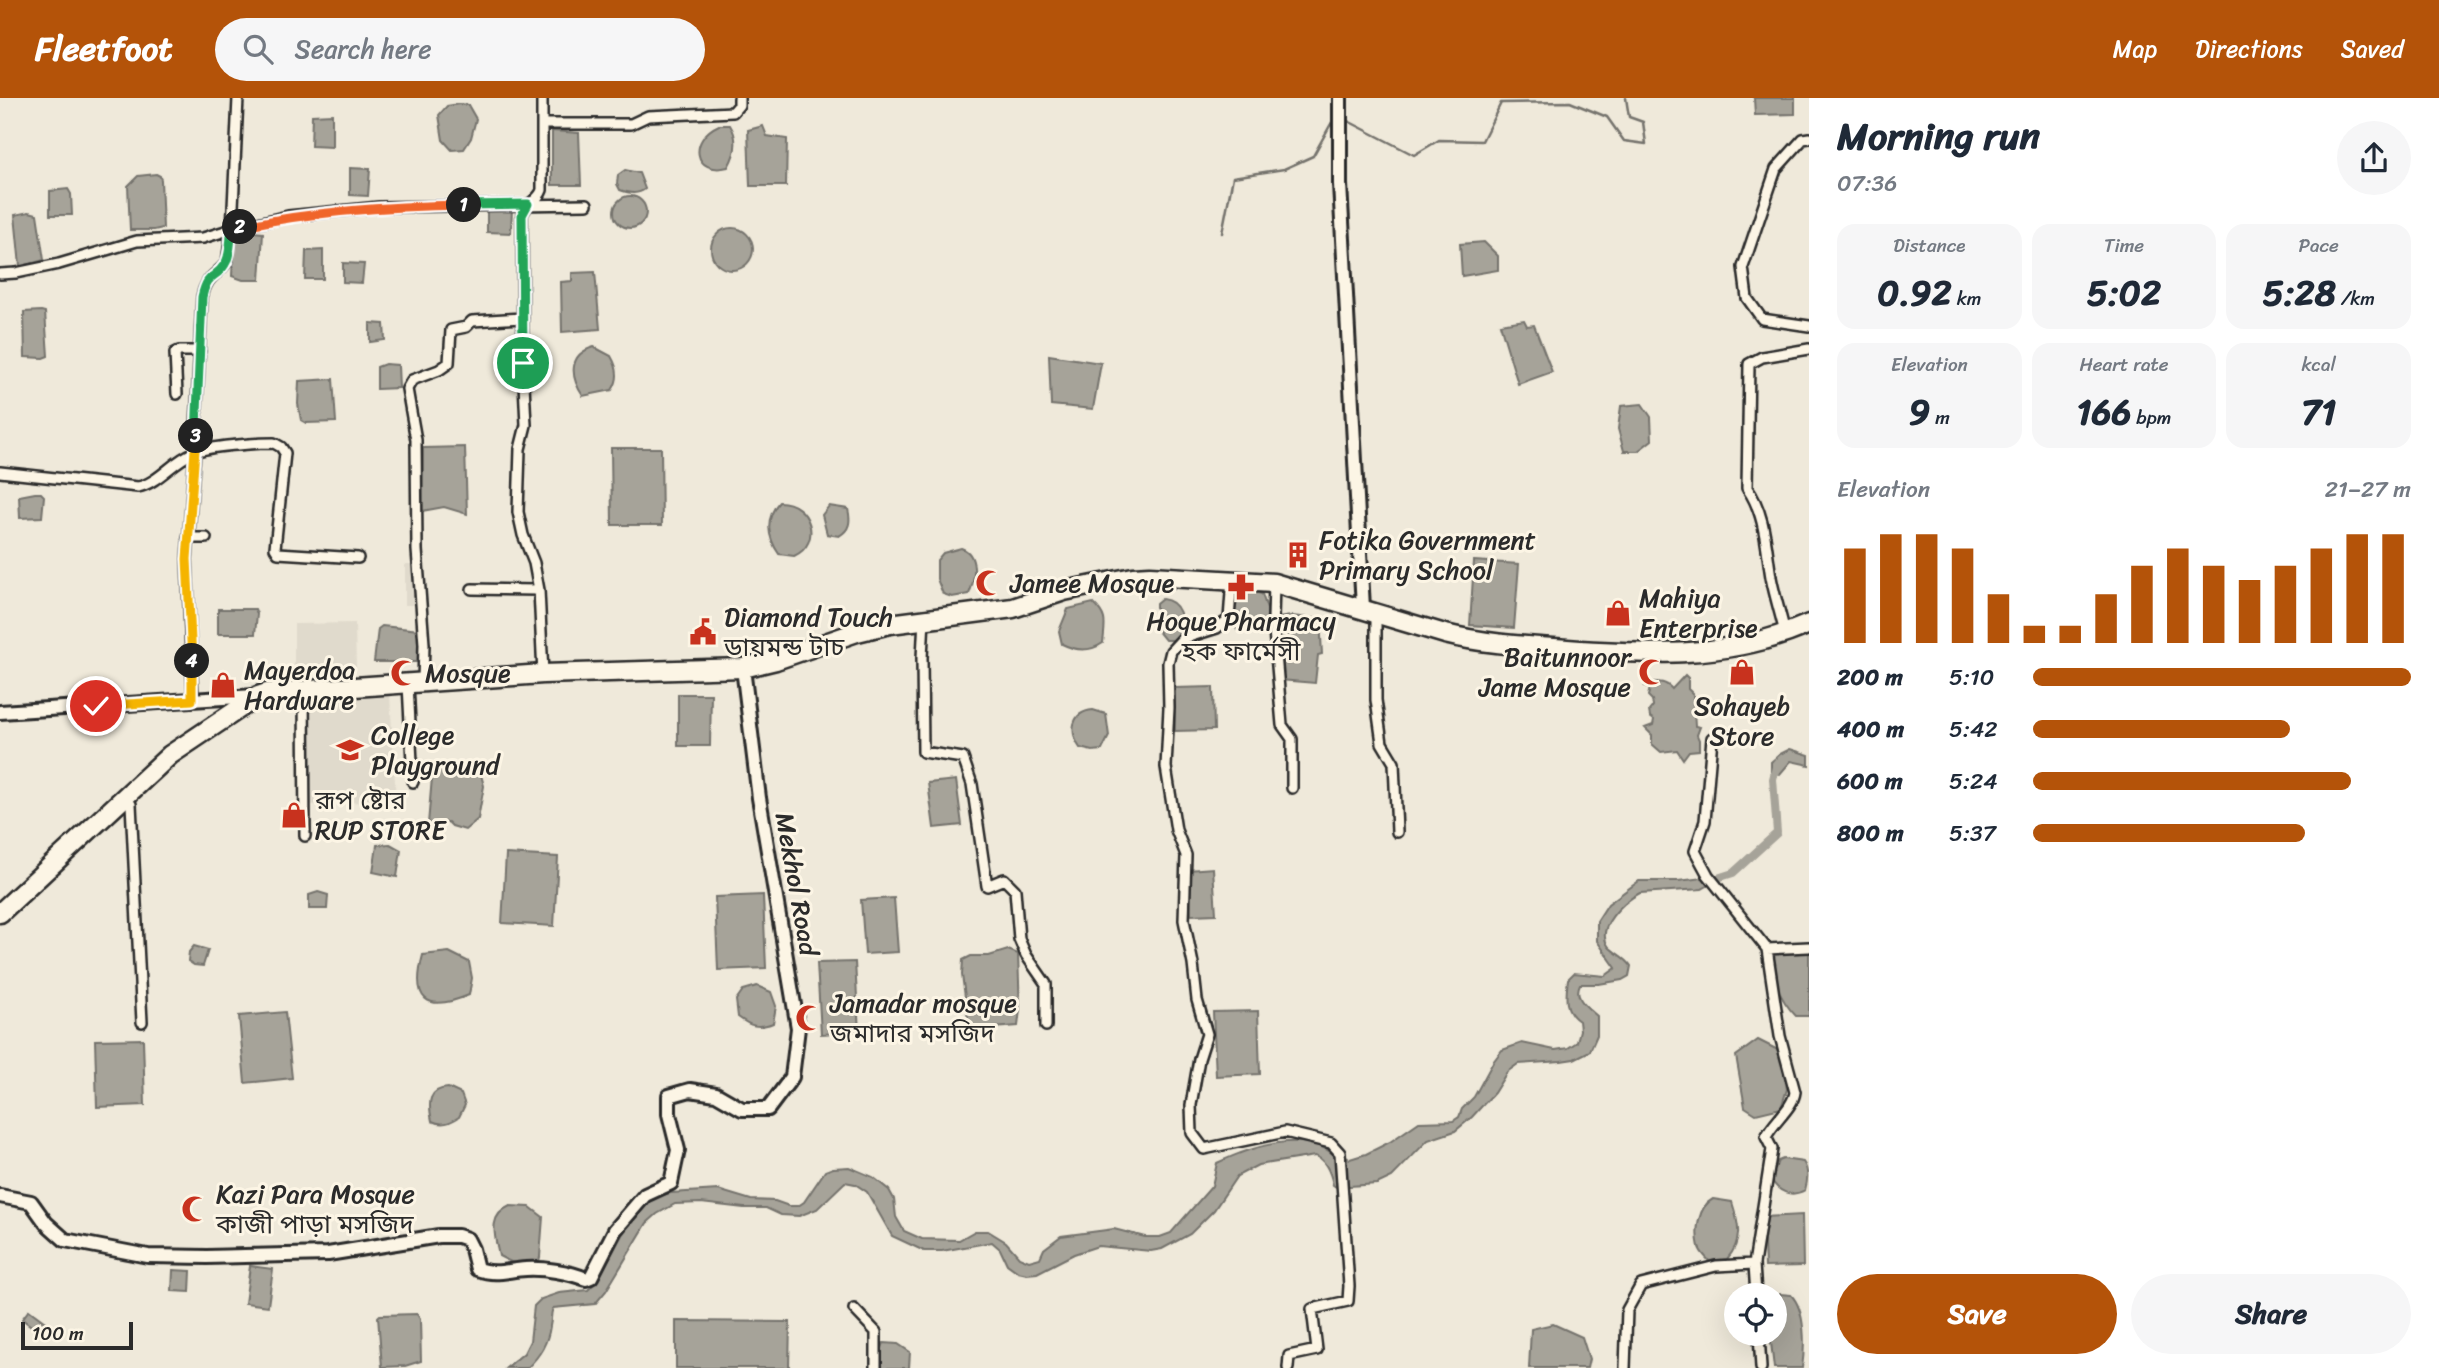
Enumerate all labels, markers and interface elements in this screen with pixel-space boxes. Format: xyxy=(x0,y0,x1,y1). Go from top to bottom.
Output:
search box xyxy=(215,18,705,81)
text: Fleetfoot xyxy=(35,20,173,78)
text: Search here xyxy=(295,26,432,72)
text: Map xyxy=(2113,28,2157,70)
text: Directions xyxy=(2195,28,2303,70)
text: Saved xyxy=(2341,28,2404,70)
icon: search xyxy=(239,30,277,68)
text: Morning run xyxy=(1837,103,2040,170)
button: share xyxy=(2337,121,2411,195)
text: 07:36 xyxy=(1837,163,1897,204)
pin: 1 xyxy=(447,188,482,222)
text: 1 xyxy=(459,188,468,221)
pin: 2 xyxy=(222,209,258,244)
text: 2 xyxy=(234,210,245,243)
text: Distance xyxy=(1893,229,1965,262)
text: Time xyxy=(2104,229,2144,262)
text: Pace xyxy=(2299,229,2339,262)
text: 0.92 xyxy=(1877,262,1952,324)
text: 5:02 xyxy=(2087,262,2161,324)
text: 5:28 xyxy=(2263,262,2336,324)
text: km xyxy=(1952,282,1981,315)
text: /km xyxy=(2336,282,2375,315)
pin xyxy=(493,333,553,393)
icon: arrive xyxy=(504,344,542,382)
text: Elevation xyxy=(1891,348,1968,381)
text: Heart rate xyxy=(2079,348,2169,381)
text: kcal xyxy=(2301,348,2336,381)
text: 9 xyxy=(1909,381,1930,443)
text: 166 xyxy=(2077,381,2131,443)
text: 71 xyxy=(2301,381,2336,443)
text: m xyxy=(1930,401,1950,434)
text: bpm xyxy=(2131,401,2171,434)
pin: 3 xyxy=(178,418,214,454)
text: 3 xyxy=(190,419,201,452)
text: Elevation xyxy=(1837,469,1930,510)
text: 21–27 m xyxy=(2325,469,2411,510)
place label: Fotika Government Primary School xyxy=(1319,517,1536,593)
building icon: Fotika Government Primary School xyxy=(1283,540,1313,570)
place label: Jamee Mosque xyxy=(1009,560,1175,606)
mosque icon: Jamee Mosque xyxy=(974,568,1004,598)
pharmacy icon: Hoque Pharmacy হক ফার্মেসী xyxy=(1226,572,1256,602)
place label: Mahiya Enterprise xyxy=(1639,575,1758,651)
place label: Diamond Touch ডায়মন্ড টাচ xyxy=(723,594,893,670)
place label: Hoque Pharmacy হক ফার্মেসী xyxy=(1146,598,1336,674)
shop icon: Mahiya Enterprise xyxy=(1603,598,1633,628)
public building icon: Diamond Touch ডায়মন্ড টাচ xyxy=(688,617,718,647)
place label: Baitunnoor Jame Mosque xyxy=(1478,634,1632,710)
pin: 4 xyxy=(174,644,210,678)
text: 4 xyxy=(186,644,197,677)
place label: Mayerdoa Hardware xyxy=(244,647,355,723)
place label: Mosque xyxy=(425,650,511,696)
mosque icon: Baitunnoor Jame Mosque xyxy=(1637,657,1667,687)
shop icon: Sohayeb Store xyxy=(1727,657,1757,687)
text: 200 m xyxy=(1837,657,1903,698)
text: 5:10 xyxy=(1949,657,1994,698)
mosque icon: Mosque xyxy=(389,658,419,688)
shop icon: Mayerdoa Hardware xyxy=(208,670,238,700)
pin xyxy=(66,676,126,736)
place label: Sohayeb Store xyxy=(1694,683,1790,759)
icon: check xyxy=(77,687,115,725)
text: 400 m xyxy=(1837,709,1904,750)
text: 5:42 xyxy=(1949,709,1998,750)
place label: College Playground xyxy=(371,712,502,788)
school or university icon: College Playground xyxy=(335,735,365,765)
text: 600 m xyxy=(1837,761,1903,802)
text: 5:24 xyxy=(1949,761,1998,802)
place label: রূপ ষ্টোর RUP STORE xyxy=(314,777,447,853)
shop icon: রূপ ষ্টোর RUP STORE xyxy=(279,800,309,830)
street label: Mekhol Road xyxy=(762,809,833,962)
text: 800 m xyxy=(1837,813,1904,854)
text: 5:37 xyxy=(1949,813,1996,854)
place label: Jamadar mosque জমাদার মসজিদ xyxy=(829,980,1017,1056)
mosque icon: Jamadar mosque জমাদার মসজিদ xyxy=(794,1003,824,1033)
place label: Kazi Para Mosque কাজী পাড়া মসজিদ xyxy=(215,1171,415,1247)
mosque icon: Kazi Para Mosque কাজী পাড়া মসজিদ xyxy=(180,1194,210,1224)
button: Save xyxy=(1837,1274,2117,1354)
button: Share xyxy=(2131,1274,2411,1354)
map controls xyxy=(1724,1283,1787,1346)
button: locate xyxy=(1724,1283,1787,1346)
text: 100 m xyxy=(32,1317,84,1350)
scale bar xyxy=(21,1319,133,1351)

